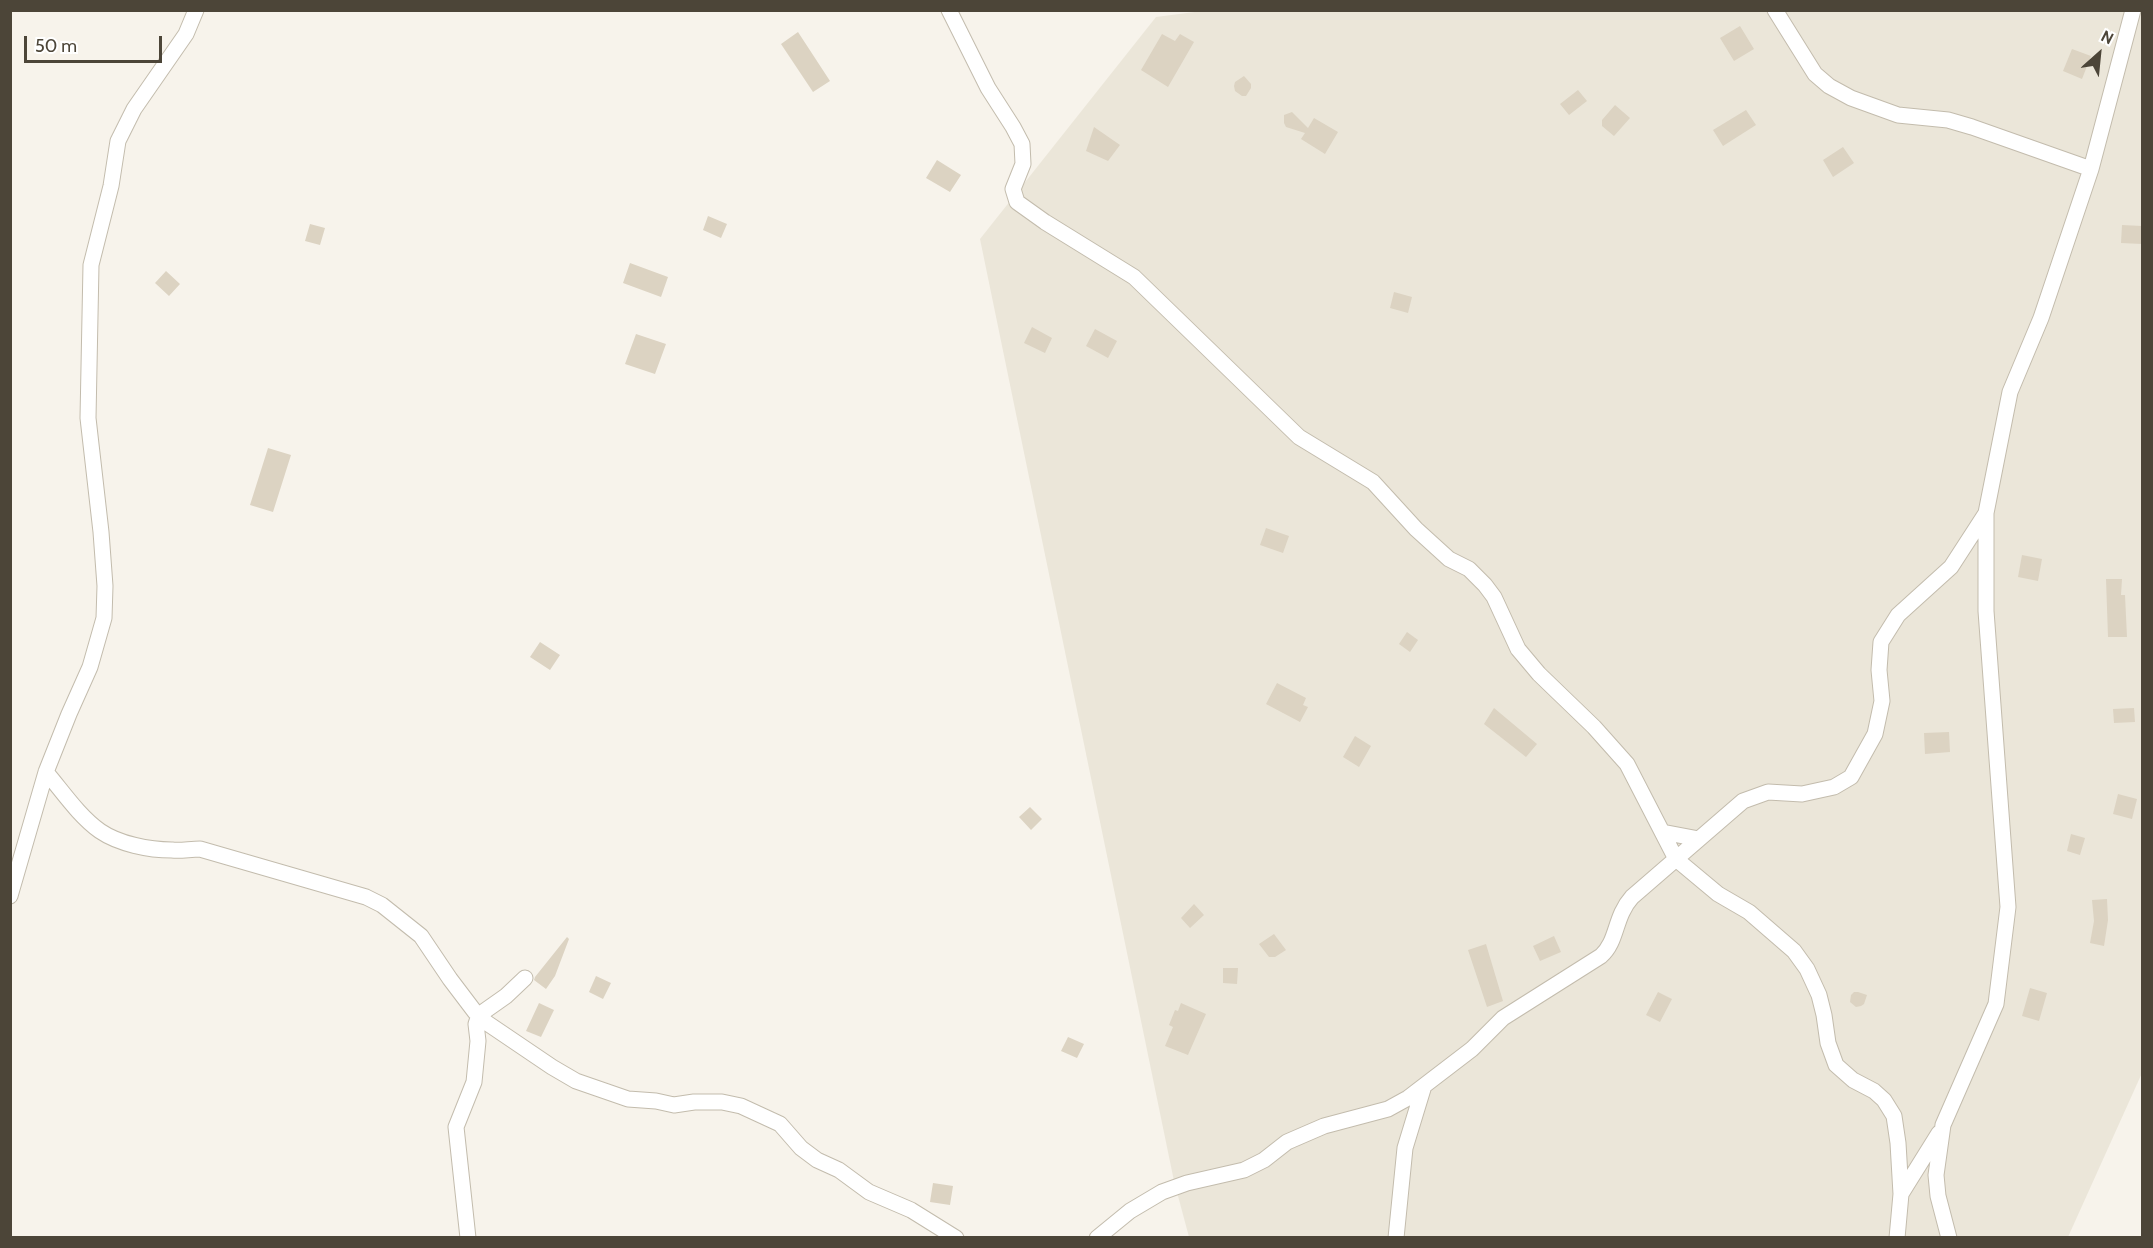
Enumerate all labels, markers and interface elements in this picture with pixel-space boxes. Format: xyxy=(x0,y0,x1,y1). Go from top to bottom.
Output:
scale bar xyxy=(27,24,165,62)
north arrow xyxy=(2069,24,2129,84)
text: N xyxy=(2098,26,2117,49)
text: 50 m xyxy=(35,35,77,57)

